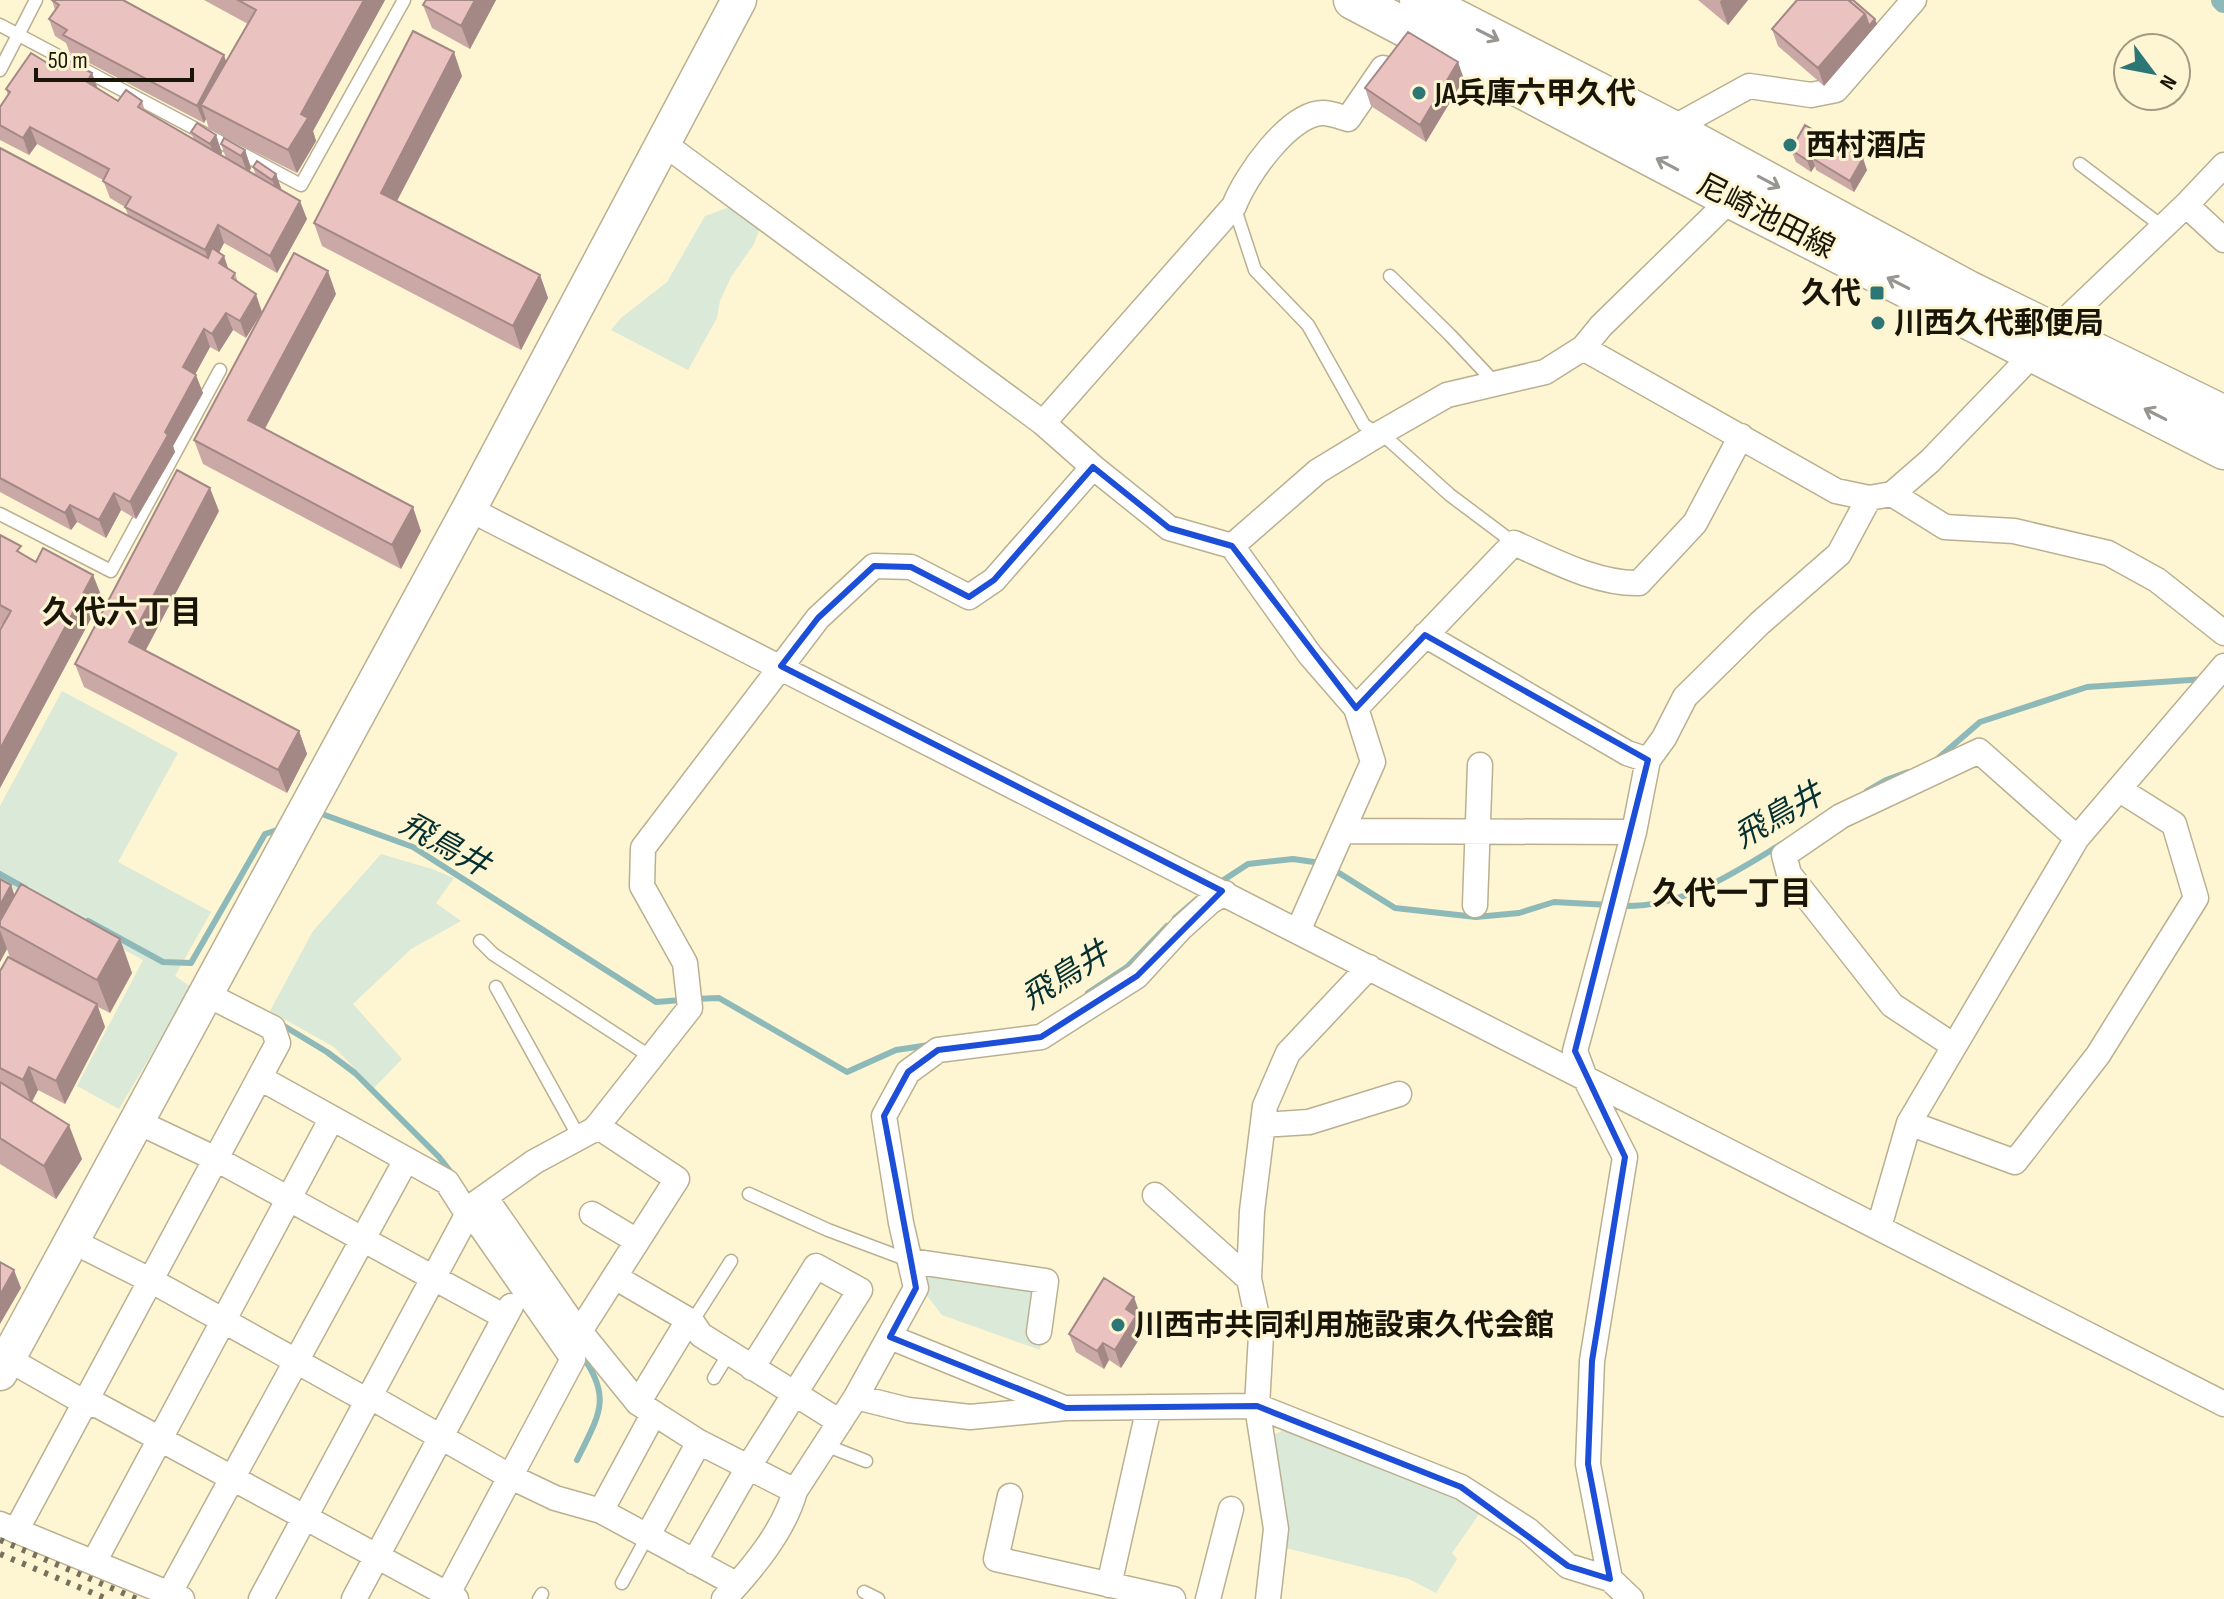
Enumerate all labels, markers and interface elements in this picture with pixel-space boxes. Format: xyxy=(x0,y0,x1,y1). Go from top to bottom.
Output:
one-way arrow xyxy=(1476,28,1500,44)
scale bar xyxy=(36,32,192,82)
north arrow xyxy=(2112,32,2192,112)
text: 50 m xyxy=(48,46,88,75)
text: N xyxy=(2153,70,2182,94)
place label: JA兵庫六甲久代 xyxy=(1434,76,1636,112)
marker: JA兵庫六甲久代 xyxy=(1410,84,1428,102)
place label: 西村酒店 xyxy=(1806,128,1926,164)
marker: 西村酒店 xyxy=(1781,136,1799,154)
one-way arrow xyxy=(1655,156,1679,172)
street label: 尼崎池田線 xyxy=(1691,167,1841,267)
one-way arrow xyxy=(1756,175,1780,190)
one-way arrow xyxy=(1887,274,1911,290)
place label: 久代 xyxy=(1801,276,1861,312)
marker: 久代 xyxy=(1868,284,1886,302)
place label: 川西久代郵便局 xyxy=(1894,306,2104,342)
marker: 川西久代郵便局 xyxy=(1869,314,1887,332)
one-way arrow xyxy=(2143,405,2167,421)
district label: 久代六丁目 xyxy=(42,594,202,633)
water label: 飛鳥井 xyxy=(1727,774,1833,857)
water label: 飛鳥井 xyxy=(393,805,498,887)
district label: 久代一丁目 xyxy=(1652,875,1812,914)
water label: 飛鳥井 xyxy=(1015,933,1119,1018)
place label: 川西市共同利用施設東久代会館 xyxy=(1134,1308,1554,1344)
marker: 川西市共同利用施設東久代会館 xyxy=(1109,1316,1127,1334)

